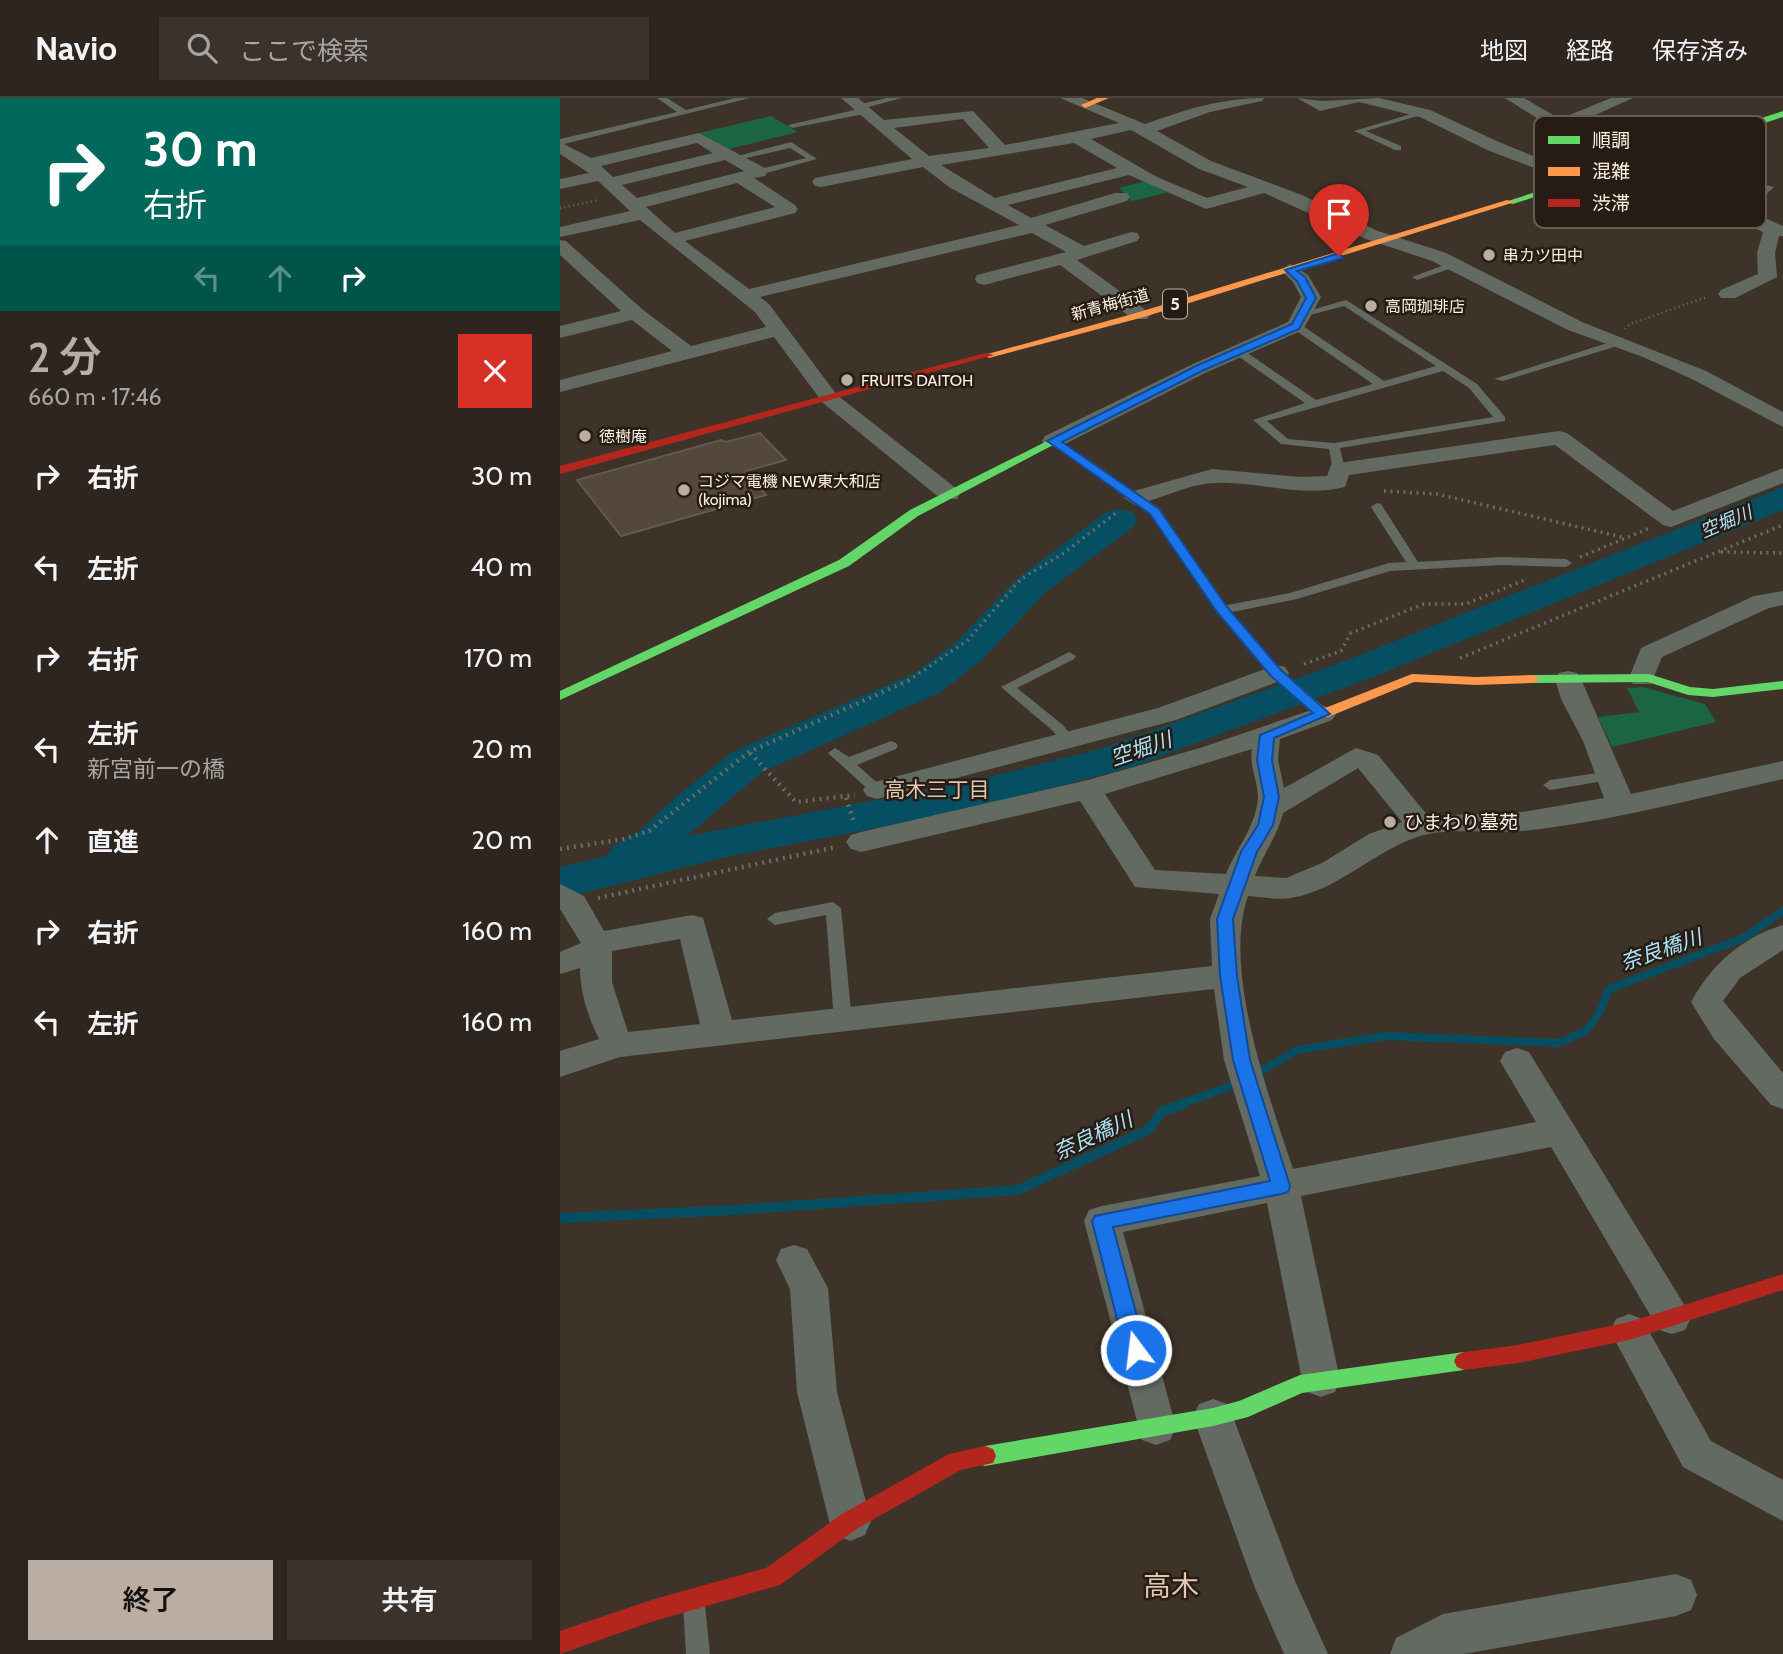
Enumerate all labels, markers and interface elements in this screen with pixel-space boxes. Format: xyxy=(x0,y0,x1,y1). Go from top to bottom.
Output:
search box xyxy=(159,17,649,80)
text: Navio xyxy=(35,28,117,68)
icon: search xyxy=(183,29,221,67)
text: ここで検索 xyxy=(239,35,369,67)
text: 地図 xyxy=(1480,36,1528,65)
text: 経路 xyxy=(1566,36,1614,65)
text: 保存済み xyxy=(1652,36,1748,65)
legend xyxy=(1534,116,1766,228)
text: 30 m xyxy=(143,119,258,178)
icon: right xyxy=(28,126,119,217)
text: 順調 xyxy=(1592,129,1630,152)
text: 混雑 xyxy=(1592,160,1630,183)
pin xyxy=(1309,184,1369,256)
text: 右折 xyxy=(143,185,207,224)
text: 渋滞 xyxy=(1592,192,1630,215)
icon: arrive xyxy=(1320,195,1358,233)
place label: 串カツ田中 xyxy=(1503,246,1583,265)
marker: 串カツ田中 xyxy=(1481,247,1497,263)
icon: left xyxy=(188,259,226,297)
icon: ahead xyxy=(261,259,299,297)
icon: right xyxy=(334,259,372,297)
street label: 新青梅街道 xyxy=(1069,285,1151,324)
road number: 5 xyxy=(1163,289,1187,318)
place label: 高岡珈琲店 xyxy=(1385,297,1465,316)
marker: 高岡珈琲店 xyxy=(1363,298,1379,314)
text: 2 分 xyxy=(28,331,102,383)
button: close xyxy=(458,334,532,408)
place label: FRUITS DAITOH xyxy=(861,371,973,390)
marker: FRUITS DAITOH xyxy=(839,372,855,388)
text: 660 m · 17:46 xyxy=(28,383,162,411)
place label: 徳樹庵 xyxy=(599,427,647,446)
marker: 徳樹庵 xyxy=(577,428,593,444)
icon: right xyxy=(28,457,66,495)
text: 30 m xyxy=(471,460,532,492)
text: 右折 xyxy=(87,462,139,494)
place label: コジマ電機 NEW東大和店 (kojima) xyxy=(698,472,881,509)
marker: コジマ電機 NEW東大和店 (kojima) xyxy=(676,482,692,498)
water label: 空堀川 xyxy=(1697,501,1757,543)
icon: left xyxy=(28,548,66,586)
text: 40 m xyxy=(470,551,532,583)
text: 左折 xyxy=(87,553,139,585)
icon: right xyxy=(28,639,66,677)
text: 170 m xyxy=(464,642,532,674)
text: 右折 xyxy=(87,644,139,676)
text: 左折 xyxy=(87,718,139,750)
water label: 空堀川 xyxy=(1107,726,1177,771)
icon: left xyxy=(28,730,66,768)
text: 20 m xyxy=(472,733,532,765)
text: 新宮前一の橋 xyxy=(87,755,225,783)
district label: 高木三丁目 xyxy=(885,777,990,802)
place label: ひまわり墓苑 xyxy=(1404,811,1518,834)
marker: ひまわり墓苑 xyxy=(1382,814,1398,830)
icon: ahead xyxy=(28,821,66,859)
text: 20 m xyxy=(472,824,532,856)
text: 直進 xyxy=(87,826,139,858)
icon: right xyxy=(28,912,66,950)
text: 160 m xyxy=(462,915,532,947)
text: 右折 xyxy=(87,917,139,949)
water label: 奈良橋川 xyxy=(1617,923,1707,975)
icon: left xyxy=(28,1003,66,1041)
text: 160 m xyxy=(462,1006,532,1038)
text: 左折 xyxy=(87,1008,139,1040)
water label: 奈良橋川 xyxy=(1049,1106,1138,1165)
position arrow xyxy=(1099,1313,1173,1387)
button: 終了 xyxy=(28,1560,273,1640)
button: 共有 xyxy=(287,1560,532,1640)
district label: 高木 xyxy=(1143,1569,1199,1603)

